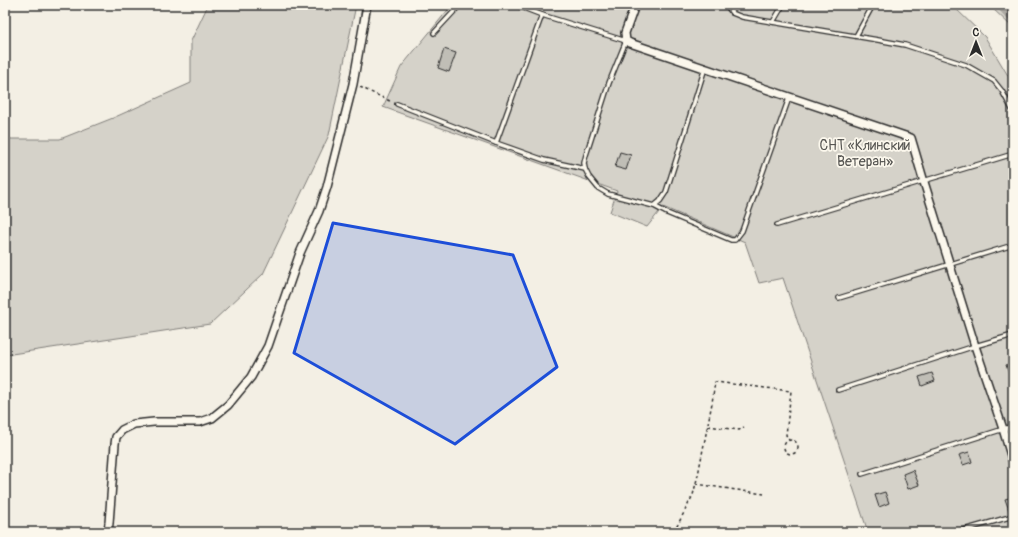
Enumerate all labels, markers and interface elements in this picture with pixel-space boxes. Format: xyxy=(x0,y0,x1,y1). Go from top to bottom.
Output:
north arrow xyxy=(956,22,996,62)
text: С xyxy=(973,26,980,39)
park label: СНТ «Клинский Ветеран» xyxy=(819,137,911,170)

